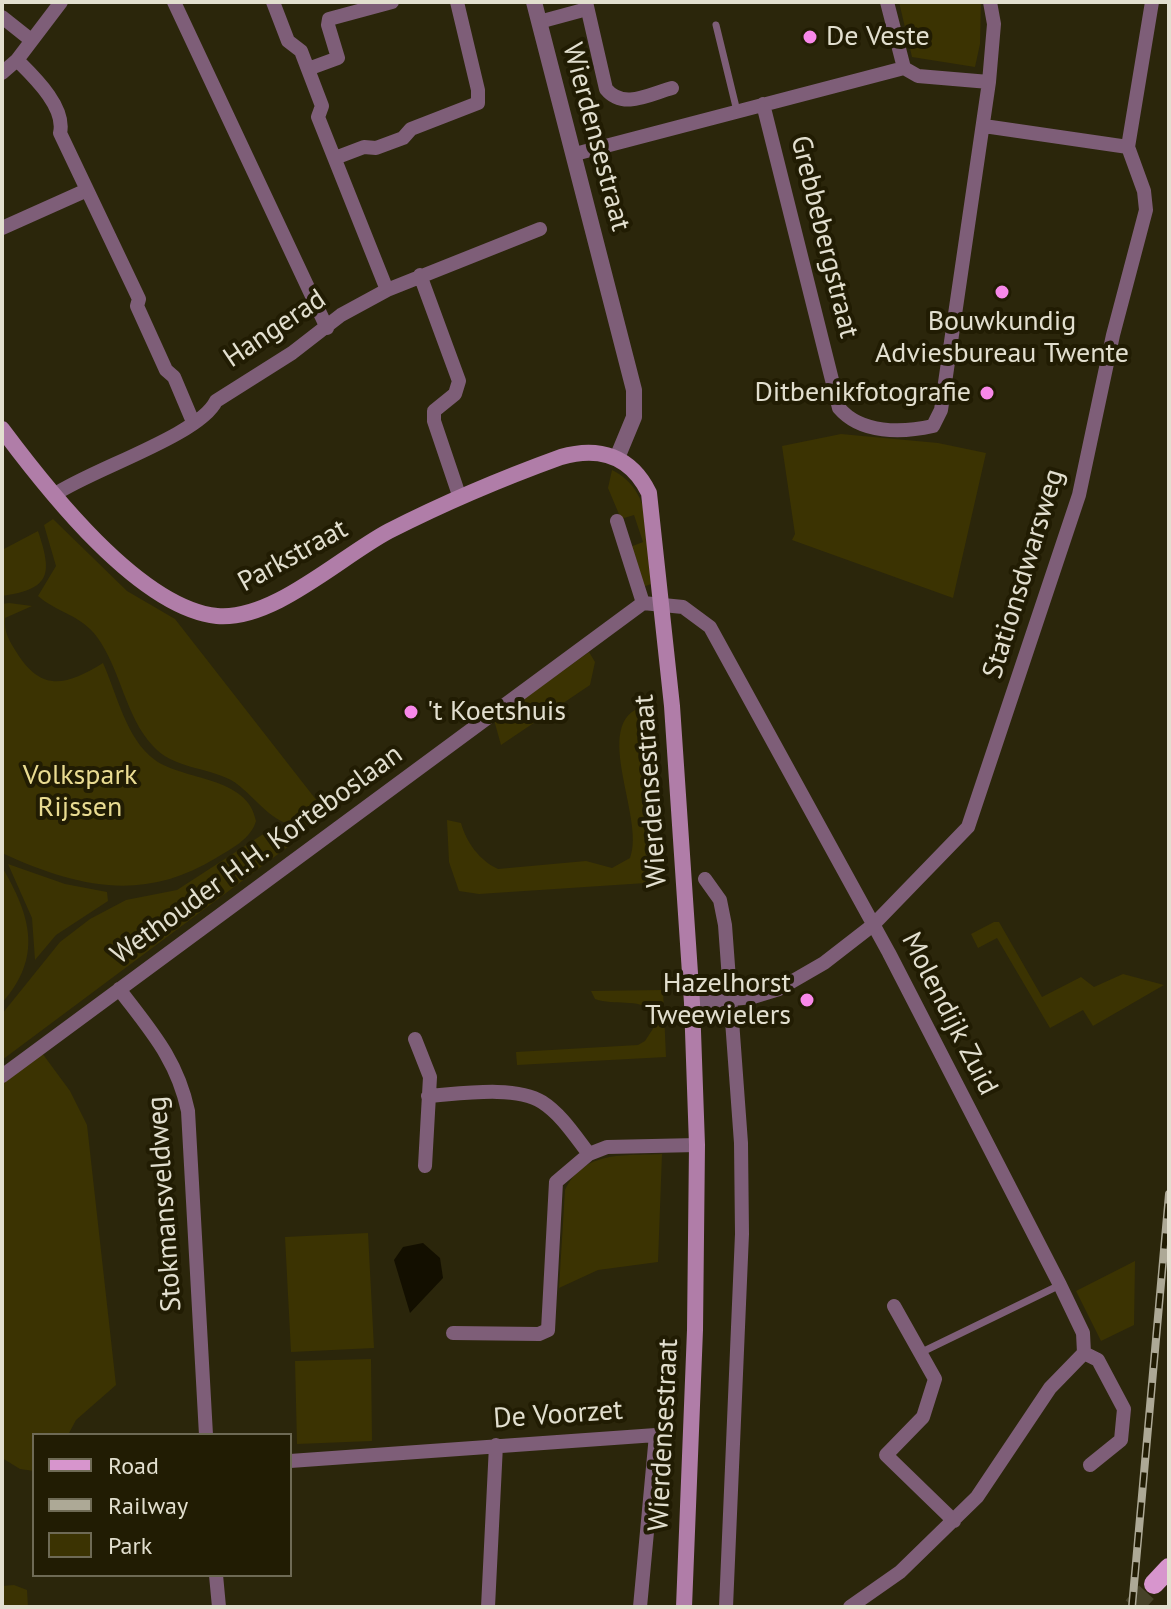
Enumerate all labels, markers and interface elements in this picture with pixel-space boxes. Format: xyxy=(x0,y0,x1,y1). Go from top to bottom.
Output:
place label: De Veste xyxy=(826,20,930,54)
marker: De Veste xyxy=(801,28,819,46)
street label: Wierdensestraat xyxy=(555,39,637,235)
street label: Grebbebergstraat xyxy=(783,132,865,342)
street label: Hangerad xyxy=(218,283,332,375)
marker: Bouwkundig Adviesbureau Twente xyxy=(993,283,1011,301)
place label: Bouwkundig Adviesbureau Twente xyxy=(875,305,1129,371)
place label: Ditbenikfotografie xyxy=(755,376,971,410)
marker: Ditbenikfotografie xyxy=(978,384,996,402)
street label: Stationsdwarsweg xyxy=(976,465,1072,683)
street label: Parkstraat xyxy=(233,512,353,600)
street label: Wierdensestraat xyxy=(628,694,674,888)
place label: 't Koetshuis xyxy=(427,695,566,729)
marker: 't Koetshuis xyxy=(402,703,420,721)
street label: Wethouder H.H. Korteboslaan xyxy=(105,738,409,972)
park label: Volkspark Rijssen xyxy=(23,759,137,825)
street label: Molendijk Zuid xyxy=(894,927,1004,1101)
place label: Hazelhorst Tweewielers xyxy=(645,967,791,1033)
marker: Hazelhorst Tweewielers xyxy=(798,991,816,1009)
street label: Stokmansveldweg xyxy=(141,1095,189,1313)
street label: Wierdensestraat xyxy=(642,1338,686,1532)
street label: De Voorzet xyxy=(492,1394,624,1436)
legend xyxy=(32,1433,292,1577)
text: Road xyxy=(108,1450,159,1481)
text: Railway xyxy=(108,1490,188,1521)
text: Park xyxy=(108,1530,152,1561)

